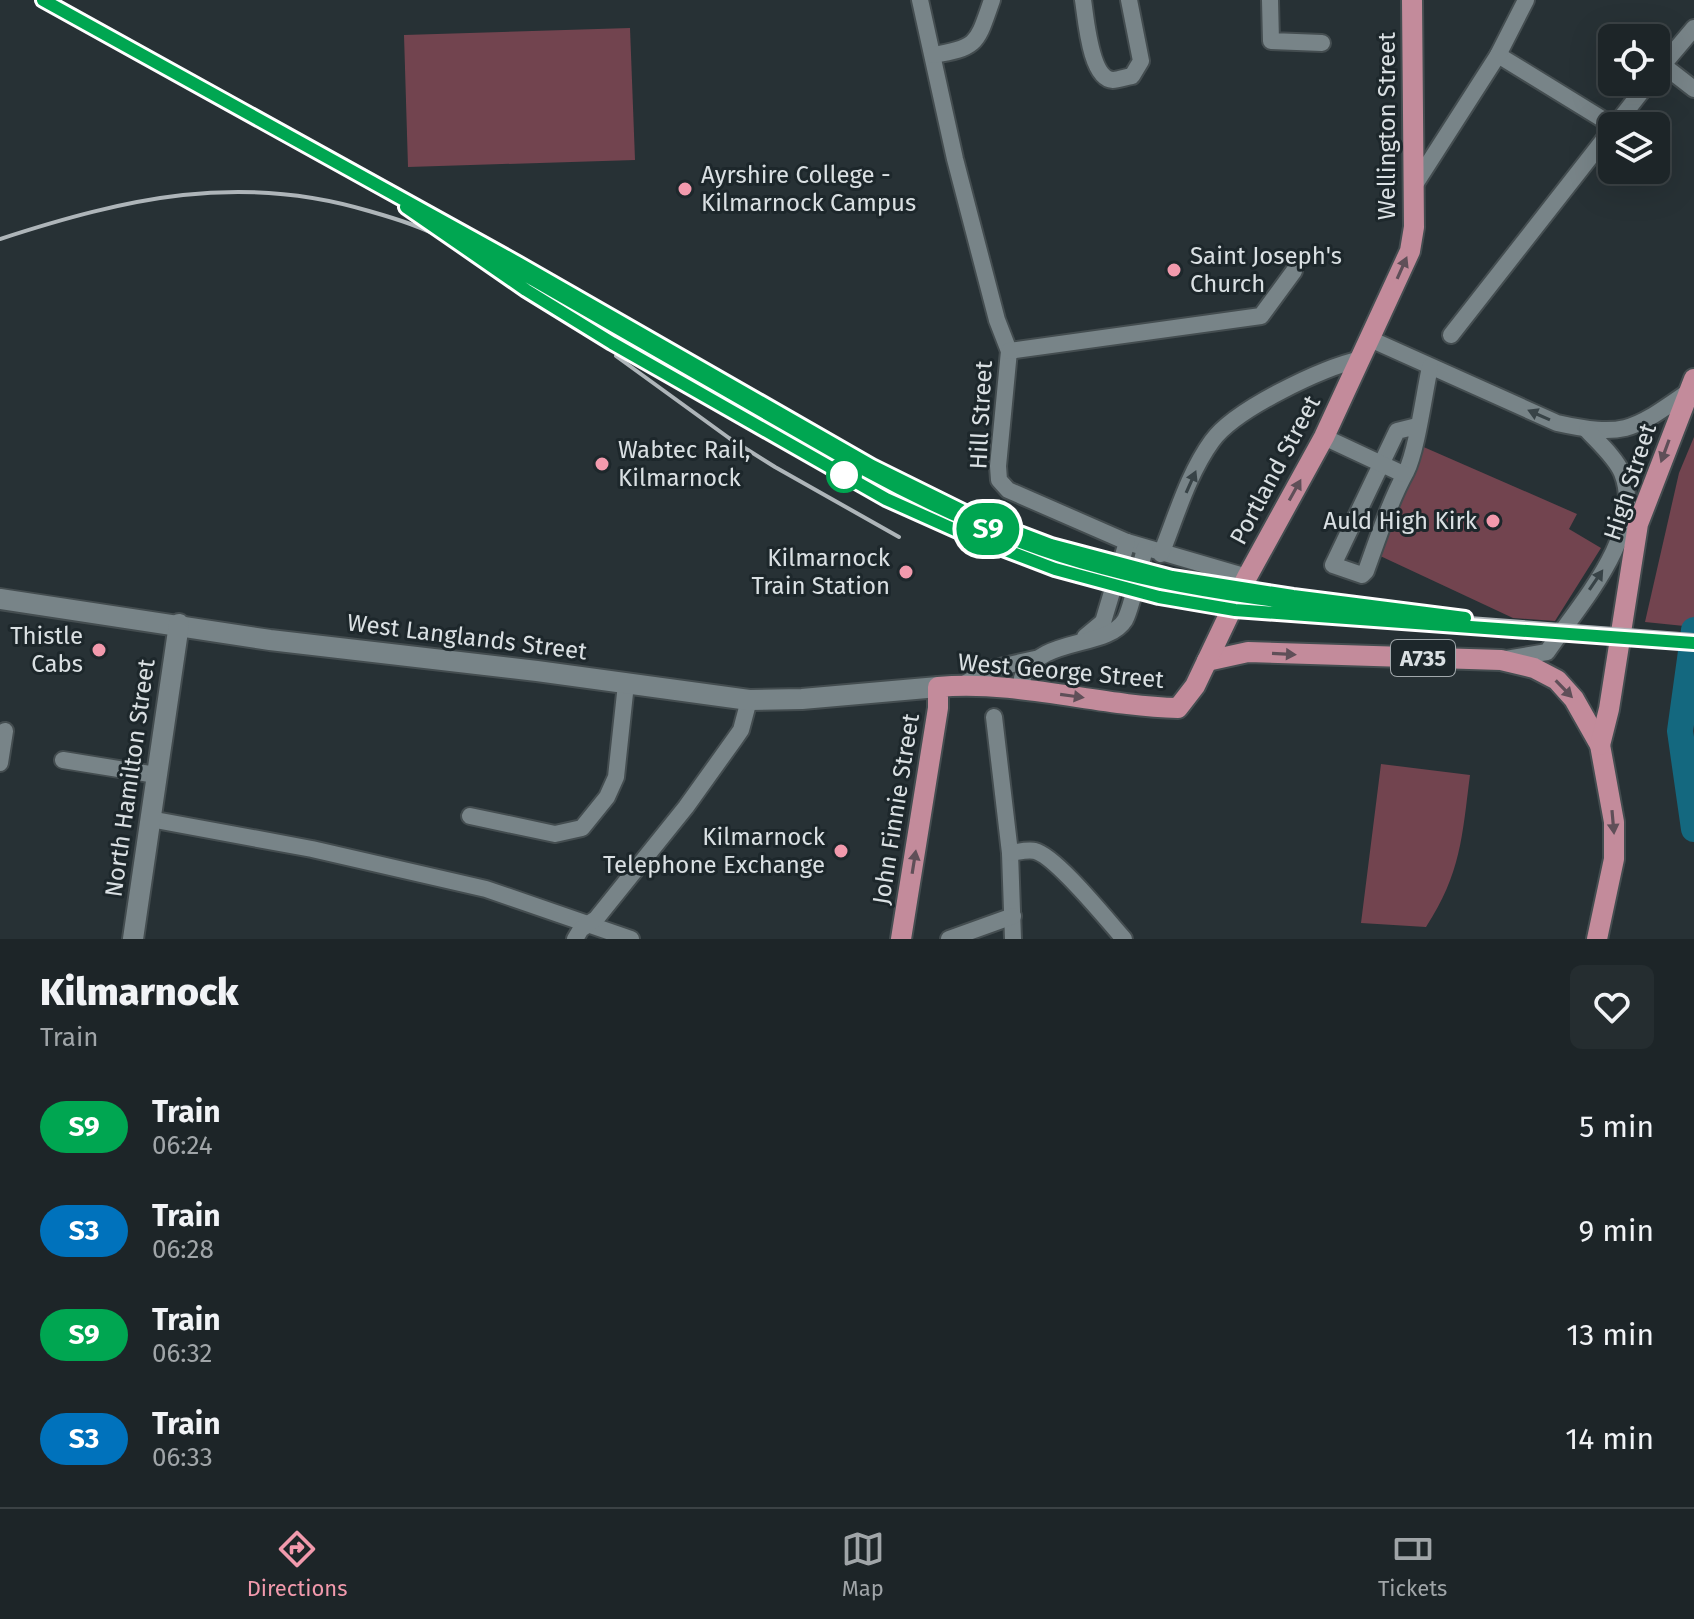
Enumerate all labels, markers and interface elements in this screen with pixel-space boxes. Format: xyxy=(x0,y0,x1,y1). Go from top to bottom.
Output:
map controls xyxy=(1598,24,1670,184)
button: locate xyxy=(1598,24,1670,96)
street label: Wellington Street xyxy=(1373,32,1401,220)
button: layers xyxy=(1598,112,1670,184)
place label: Ayrshire College - Kilmarnock Campus xyxy=(701,161,916,217)
marker: Ayrshire College - Kilmarnock Campus xyxy=(676,180,694,198)
place label: Saint Joseph's Church xyxy=(1190,242,1342,298)
one-way arrow xyxy=(1395,256,1409,280)
marker: Saint Joseph's Church xyxy=(1165,261,1183,279)
street label: Hill Street xyxy=(964,360,998,470)
street label: Portland Street xyxy=(1224,390,1326,549)
one-way arrow xyxy=(1527,408,1551,422)
street label: High Street xyxy=(1598,420,1662,544)
place label: Wabtec Rail, Kilmarnock xyxy=(618,436,751,492)
one-way arrow xyxy=(1659,439,1671,463)
marker: Wabtec Rail, Kilmarnock xyxy=(593,455,611,473)
unlabelled marker xyxy=(827,458,861,492)
one-way arrow xyxy=(1184,470,1197,493)
one-way arrow xyxy=(1289,478,1302,501)
line badge: S9 xyxy=(952,503,1024,555)
place label: Auld High Kirk xyxy=(1323,507,1478,535)
text: S9 xyxy=(972,512,1004,545)
marker: Auld High Kirk xyxy=(1484,512,1502,530)
place label: Kilmarnock Train Station xyxy=(751,544,891,600)
marker: Kilmarnock Train Station xyxy=(897,563,915,581)
one-way arrow xyxy=(1588,569,1603,591)
street label: West Langlands Street xyxy=(346,608,589,666)
place label: Thistle Cabs xyxy=(10,622,83,678)
road number: A735 xyxy=(1391,640,1455,676)
marker: Thistle Cabs xyxy=(90,641,108,659)
street label: West George Street xyxy=(957,648,1166,694)
one-way arrow xyxy=(1272,648,1297,661)
street label: North Hamilton Street xyxy=(99,657,161,899)
one-way arrow xyxy=(1554,679,1573,698)
one-way arrow xyxy=(1060,690,1085,703)
street label: John Finnie Street xyxy=(867,711,925,906)
one-way arrow xyxy=(1607,810,1620,835)
place label: Kilmarnock Telephone Exchange xyxy=(603,823,826,879)
marker: Kilmarnock Telephone Exchange xyxy=(832,842,850,860)
one-way arrow xyxy=(908,849,920,874)
button: heart xyxy=(1570,965,1654,1049)
text: Kilmarnock xyxy=(40,969,239,1015)
text: Train xyxy=(40,1022,99,1053)
text: Train xyxy=(152,1094,221,1130)
text: 5 min xyxy=(1579,1109,1654,1145)
text: S9 xyxy=(68,1110,100,1143)
text: 06:24 xyxy=(152,1130,213,1161)
text: Train xyxy=(152,1198,221,1234)
text: 9 min xyxy=(1579,1213,1654,1249)
text: S3 xyxy=(69,1214,99,1247)
text: 06:28 xyxy=(152,1234,214,1265)
text: Train xyxy=(152,1302,221,1338)
text: 13 min xyxy=(1566,1317,1654,1353)
text: S9 xyxy=(68,1318,100,1351)
text: 06:32 xyxy=(152,1338,212,1369)
text: Train xyxy=(152,1406,221,1442)
text: 14 min xyxy=(1565,1421,1654,1457)
text: S3 xyxy=(69,1422,99,1455)
text: 06:33 xyxy=(152,1442,213,1473)
tab: Directions xyxy=(247,1527,348,1602)
tab: Map xyxy=(841,1527,885,1602)
tab: Tickets xyxy=(1378,1527,1447,1602)

